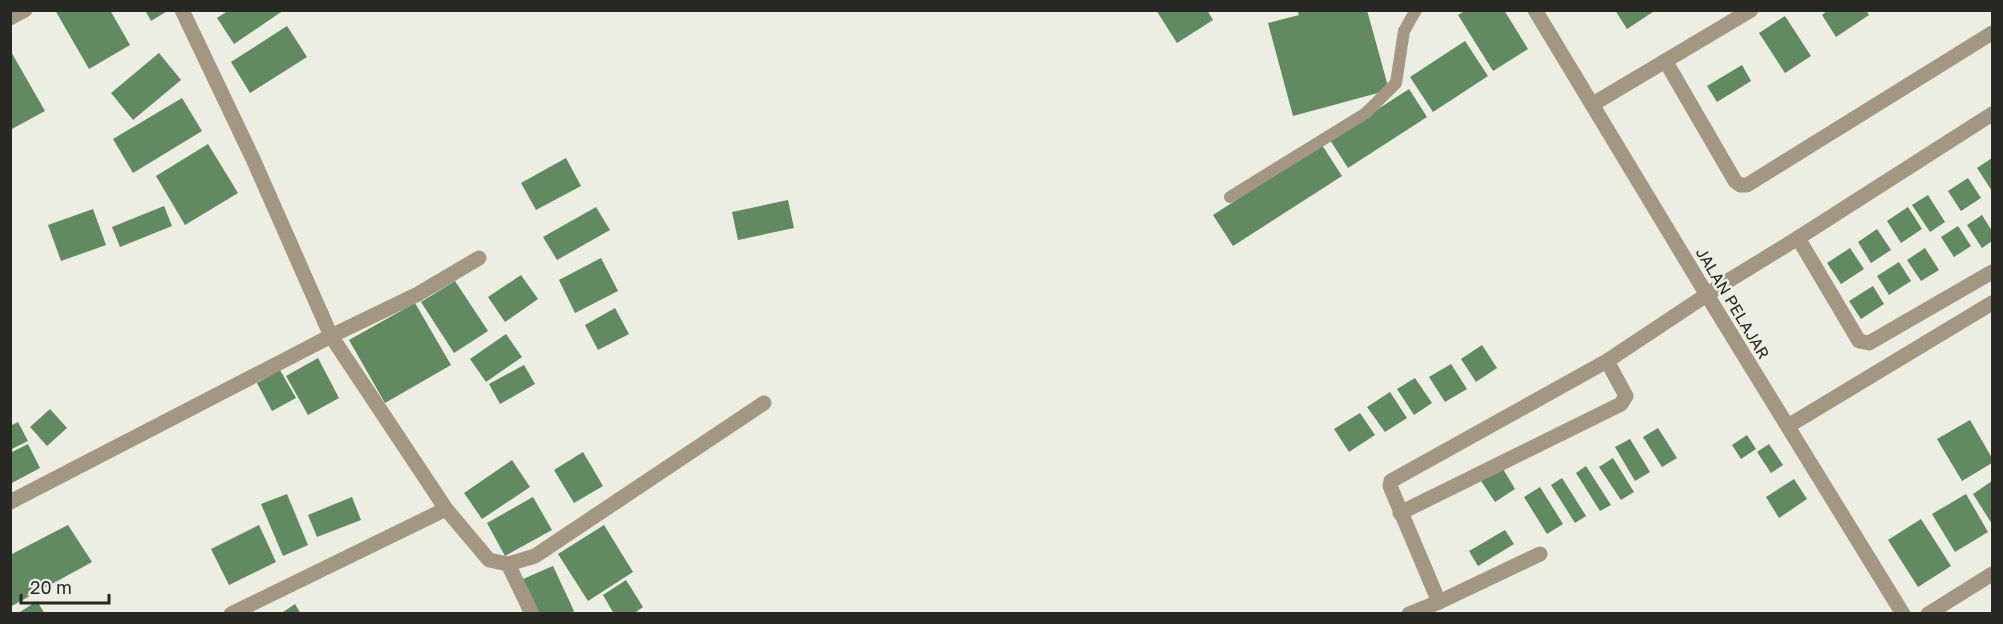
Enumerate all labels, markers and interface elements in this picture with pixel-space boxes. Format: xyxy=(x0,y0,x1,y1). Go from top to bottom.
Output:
street label: JALAN PELAJAR xyxy=(1692,244,1774,362)
scale bar xyxy=(21,567,110,605)
text: 20 m xyxy=(30,576,72,598)

